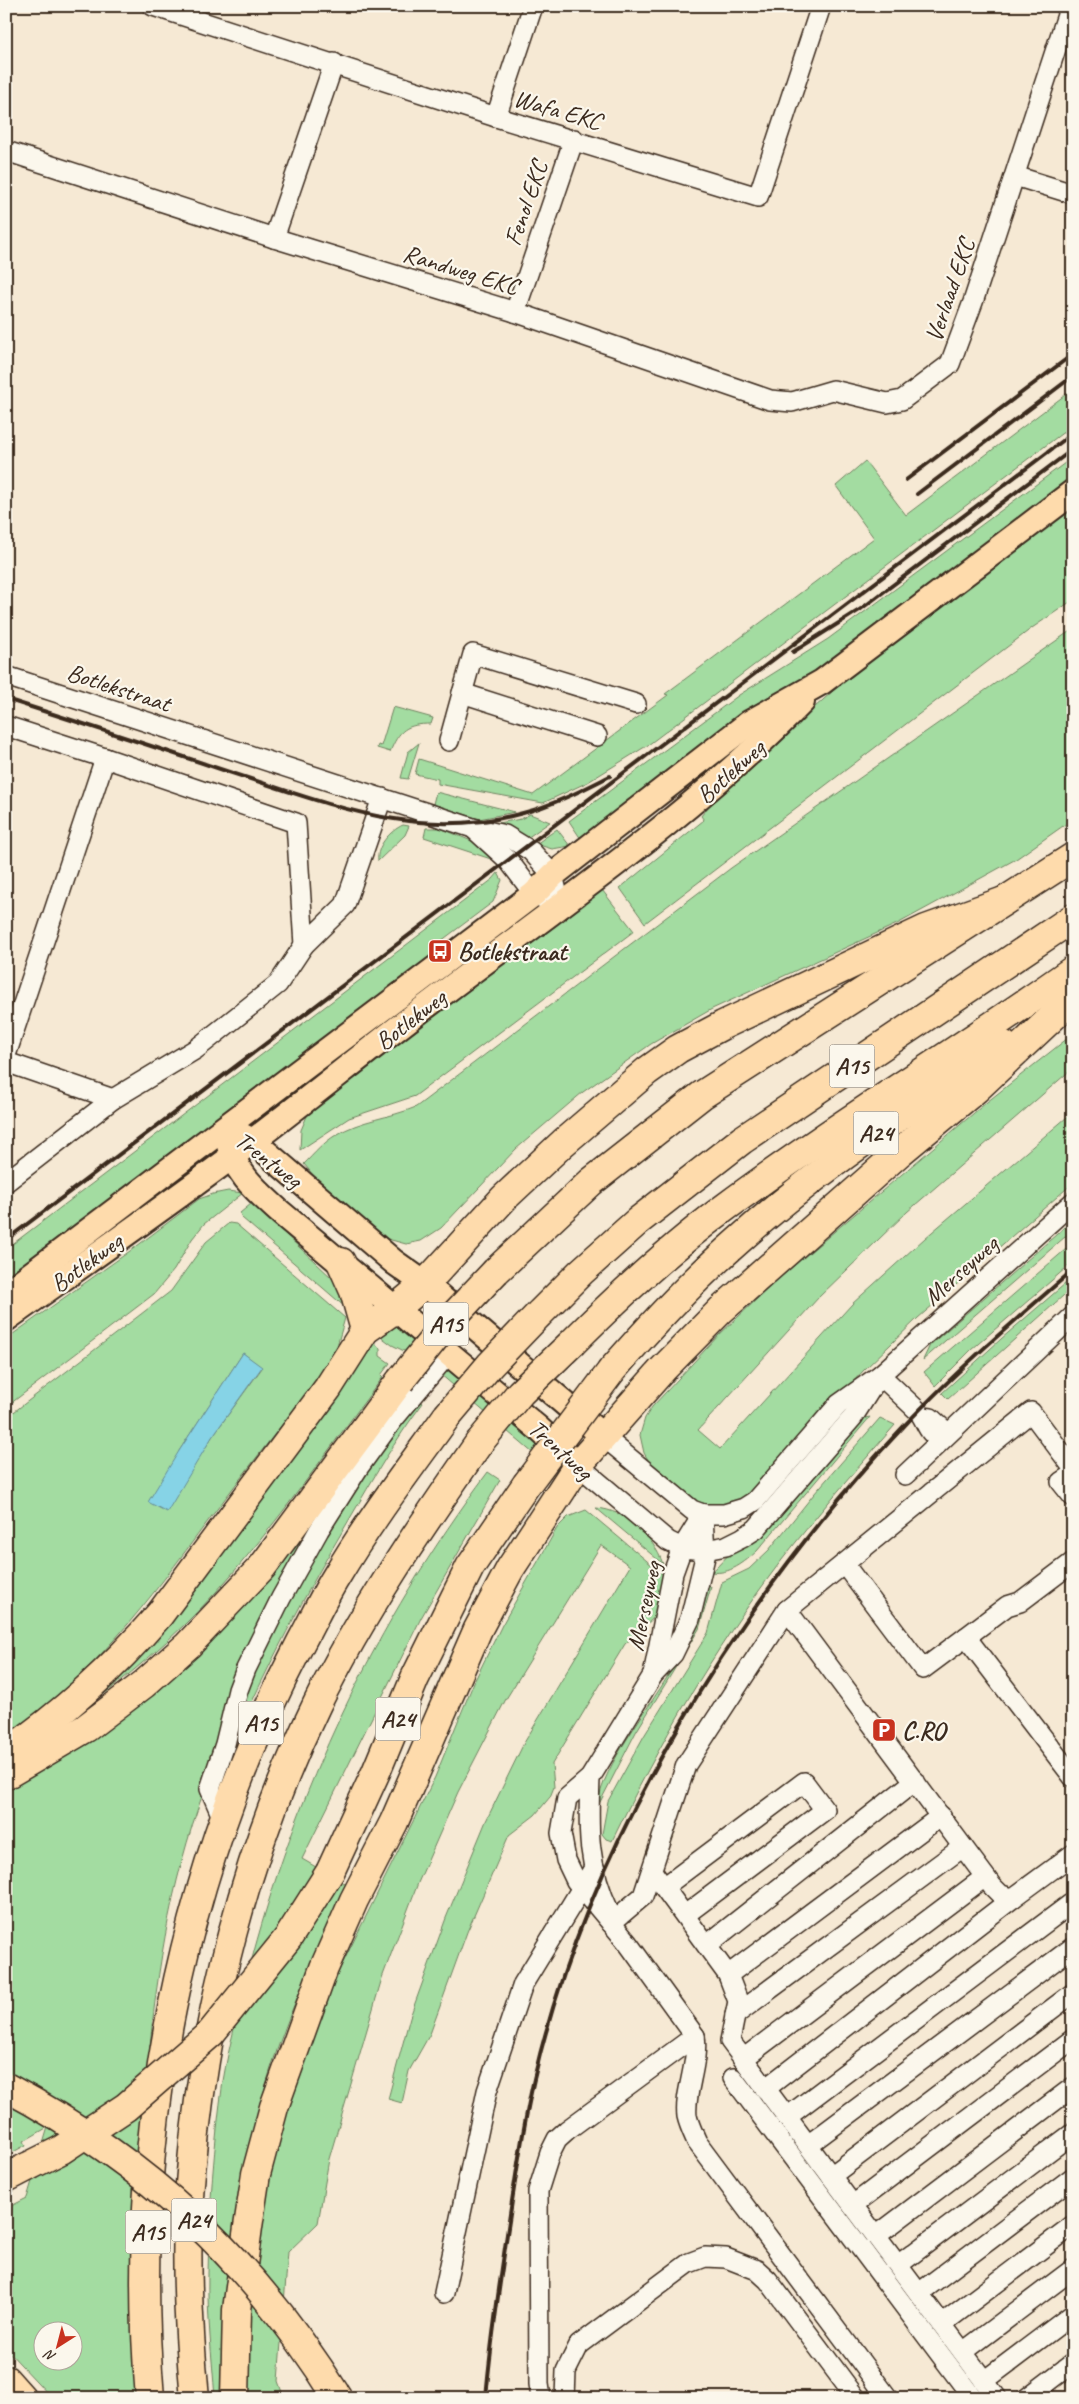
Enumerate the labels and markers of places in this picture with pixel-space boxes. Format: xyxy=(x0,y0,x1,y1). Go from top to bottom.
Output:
place label: Botlekstraat xyxy=(458,936,569,968)
bus stop icon: Botlekstraat xyxy=(427,938,453,964)
place label: C.RO xyxy=(902,1715,948,1747)
parking icon: C.RO xyxy=(871,1717,897,1743)

